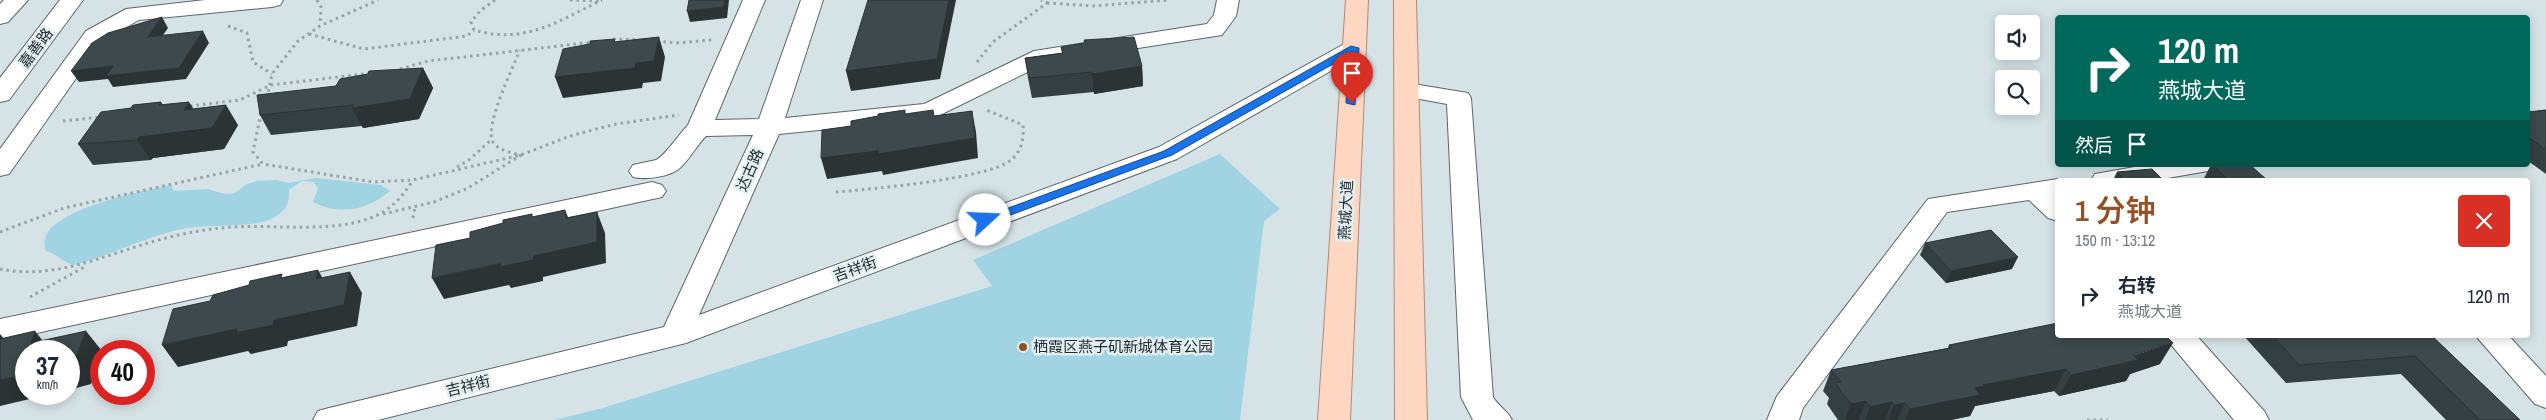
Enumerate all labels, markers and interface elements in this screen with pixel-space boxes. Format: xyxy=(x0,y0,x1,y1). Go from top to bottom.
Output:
map controls xyxy=(1995,15,2040,115)
button: sound xyxy=(1995,15,2040,60)
street label: 嘉善路 xyxy=(14,23,58,72)
text: 120 m xyxy=(2158,27,2239,74)
icon: right xyxy=(2075,35,2140,100)
pin xyxy=(1331,52,1373,103)
icon: arrive xyxy=(1338,59,1366,87)
button: search xyxy=(1995,70,2040,115)
text: 燕城大道 xyxy=(2158,75,2246,105)
icon: arrive xyxy=(2123,130,2151,158)
text: 然后 xyxy=(2075,132,2113,158)
street label: 达古路 xyxy=(731,145,768,195)
street label: 燕城大道 xyxy=(1333,179,1358,240)
text: 1 分钟 xyxy=(2075,190,2156,230)
position arrow xyxy=(958,193,1010,245)
button: close xyxy=(2458,195,2510,247)
text: 150 m · 13:12 xyxy=(2075,229,2155,251)
street label: 吉祥街 xyxy=(830,251,880,286)
text: 右转 xyxy=(2118,272,2156,298)
icon: right xyxy=(2075,282,2103,310)
text: 120 m xyxy=(2467,283,2510,309)
text: 燕城大道 xyxy=(2118,300,2182,322)
place label: 栖霞区燕子矶新城体育公园 xyxy=(1033,336,1213,357)
speed limit sign: 40 xyxy=(90,340,155,405)
marker: 栖霞区燕子矶新城体育公园 xyxy=(1017,341,1029,353)
text: 37 xyxy=(36,349,59,383)
street label: 吉祥街 xyxy=(443,370,492,401)
text: km/h xyxy=(37,377,58,393)

